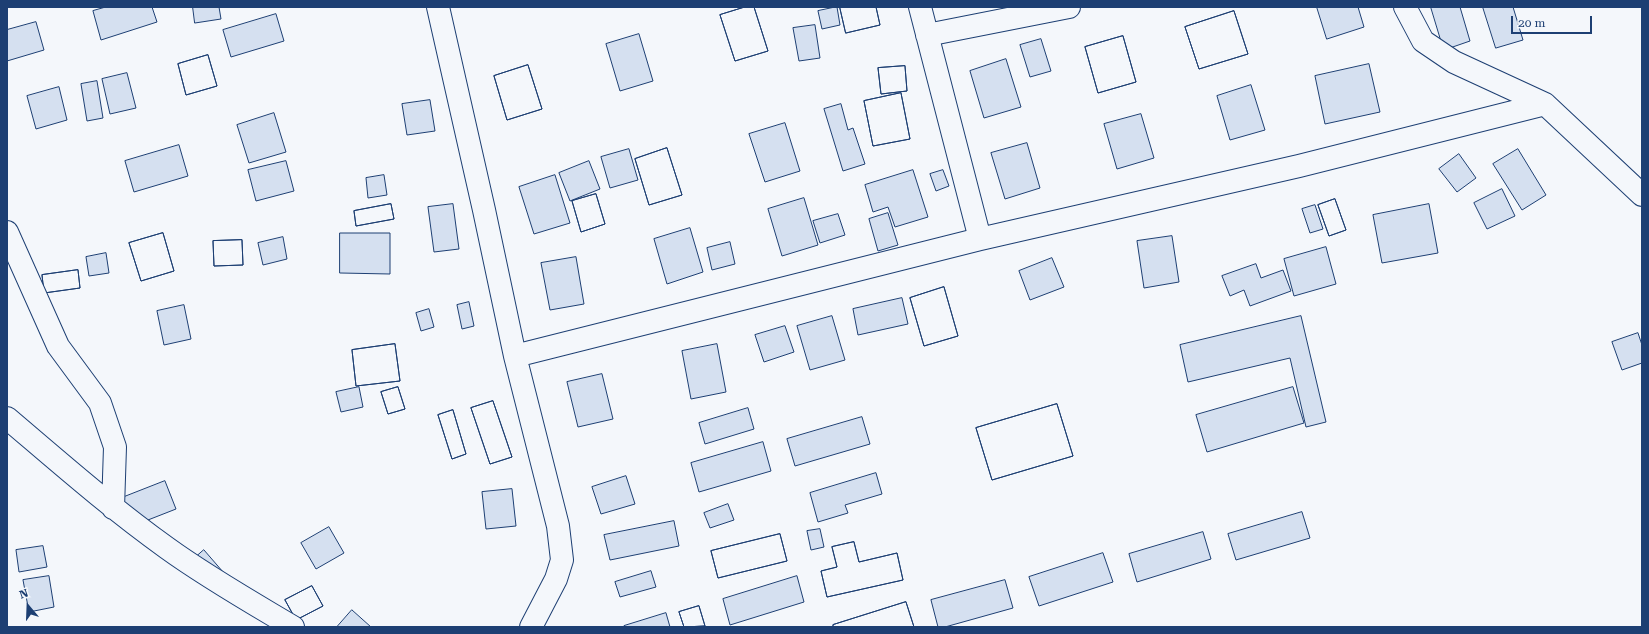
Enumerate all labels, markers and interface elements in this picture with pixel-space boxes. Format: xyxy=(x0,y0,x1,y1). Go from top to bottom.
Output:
scale bar xyxy=(1513,8,1594,34)
text: 20 m xyxy=(1518,16,1545,30)
north arrow xyxy=(8,586,48,626)
text: N xyxy=(18,587,30,602)

